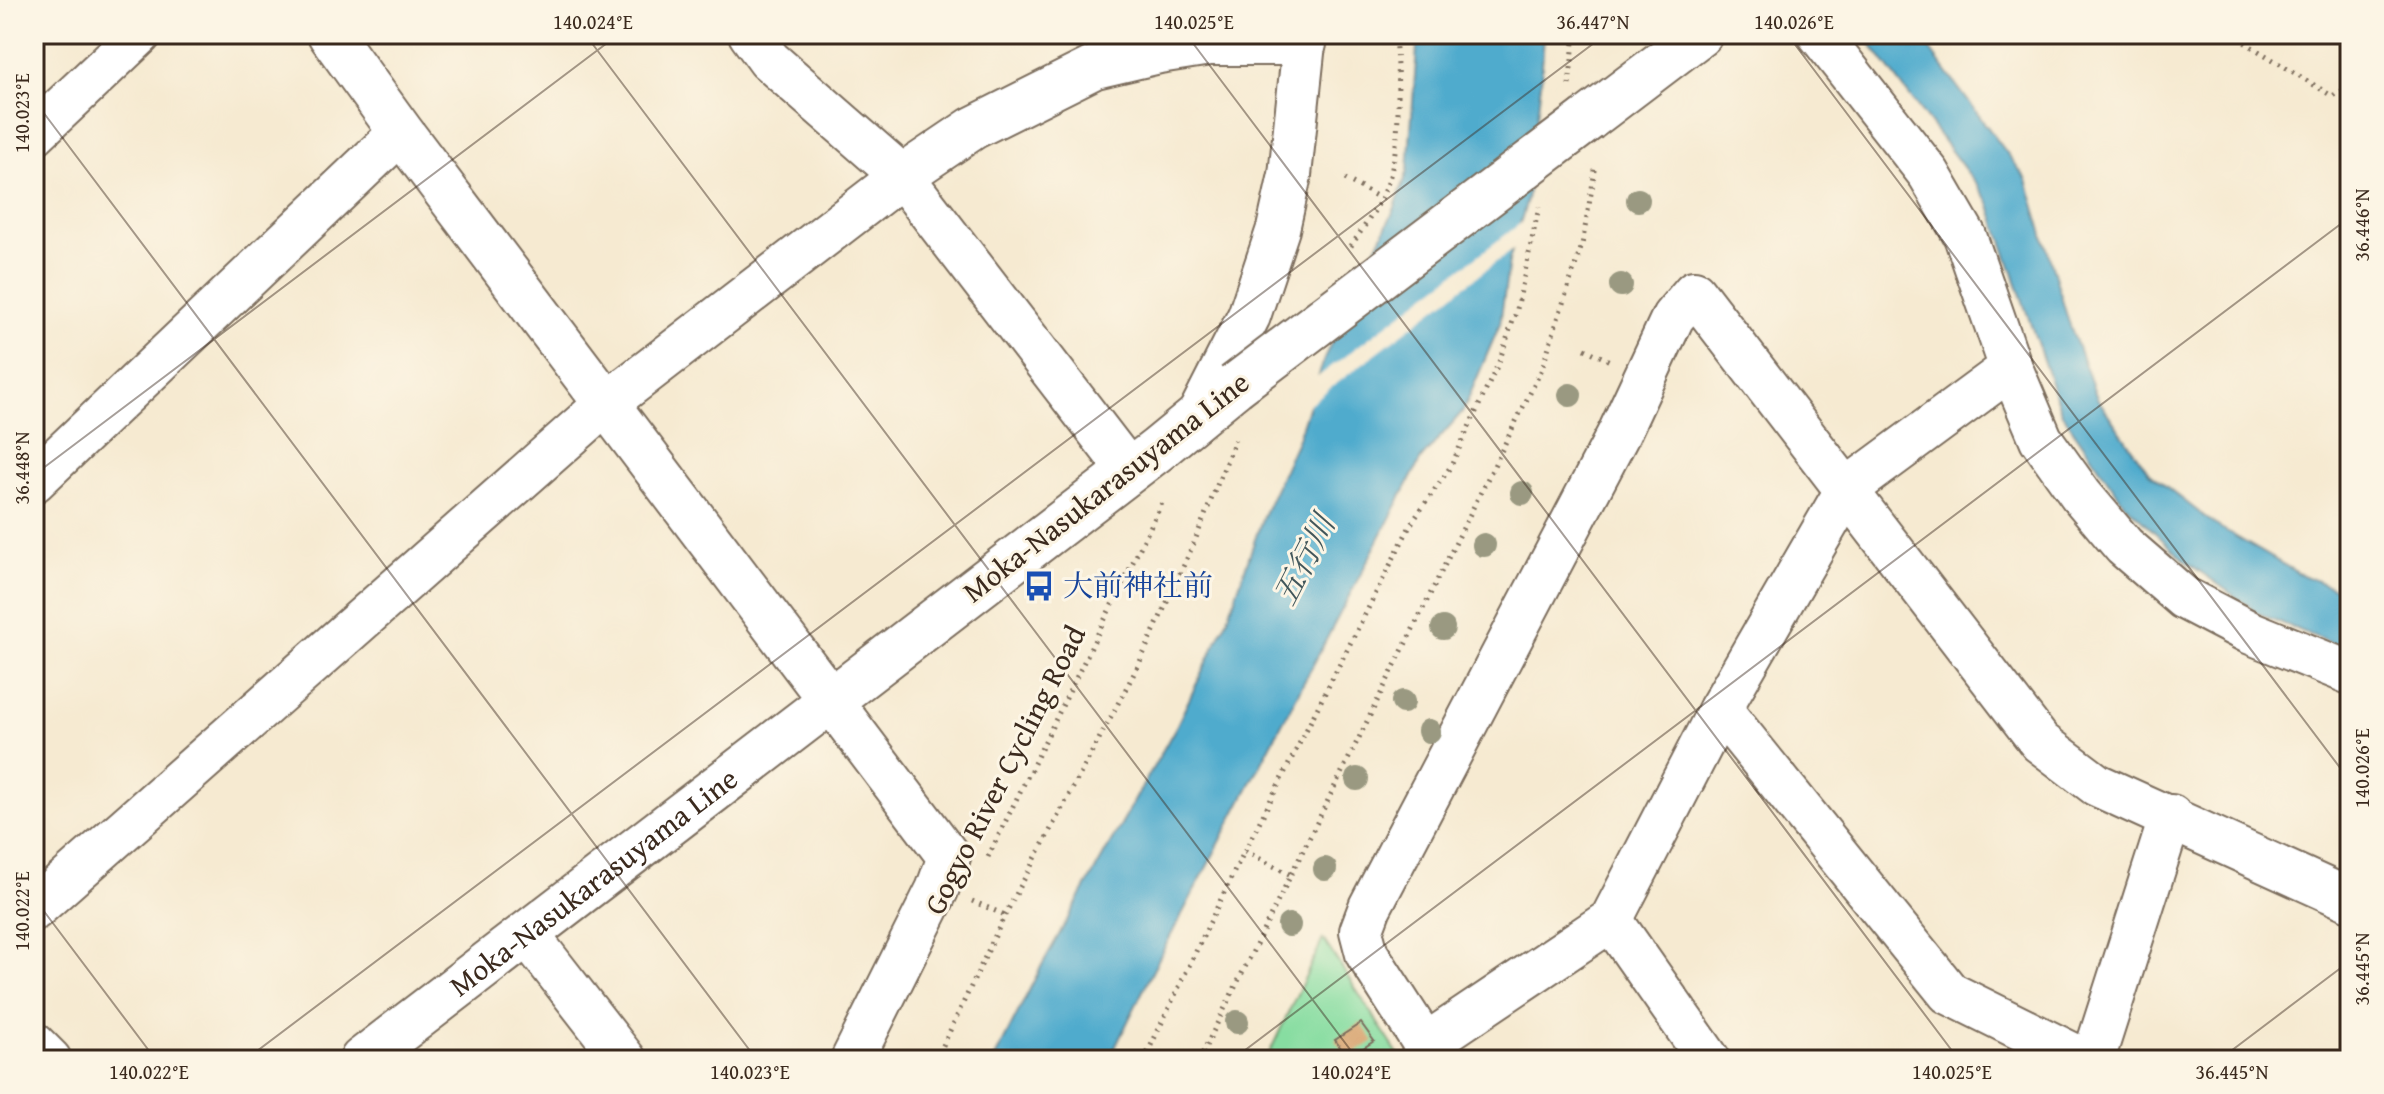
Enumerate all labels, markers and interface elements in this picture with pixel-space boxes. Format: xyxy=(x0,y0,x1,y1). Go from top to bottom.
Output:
text: 140.024°E xyxy=(553,7,633,36)
text: 140.025°E xyxy=(1154,7,1234,36)
text: 36.447°N xyxy=(1556,7,1630,36)
text: 140.026°E xyxy=(1754,7,1834,36)
text: 140.023°E xyxy=(7,73,36,153)
text: 36.446°N xyxy=(2347,188,2376,262)
street label: Moka-Nasukarasuyama Line xyxy=(953,360,1258,612)
text: 36.448°N xyxy=(7,431,36,505)
water label: 五行川 xyxy=(1261,504,1348,613)
place label: 大前神社前 xyxy=(1063,563,1213,607)
bus stop icon: 大前神社前 xyxy=(1022,569,1056,603)
street label: Gogyo River Cycling Road xyxy=(912,617,1096,922)
text: 140.026°E xyxy=(2347,728,2376,808)
street label: Moka-Nasukarasuyama Line xyxy=(439,756,747,1006)
text: 140.022°E xyxy=(7,871,36,951)
text: 36.445°N xyxy=(2347,932,2376,1006)
text: 140.022°E xyxy=(109,1057,189,1086)
text: 140.023°E xyxy=(710,1057,790,1086)
text: 140.024°E xyxy=(1311,1057,1391,1086)
text: 140.025°E xyxy=(1912,1057,1992,1086)
text: 36.445°N xyxy=(2195,1057,2269,1086)

